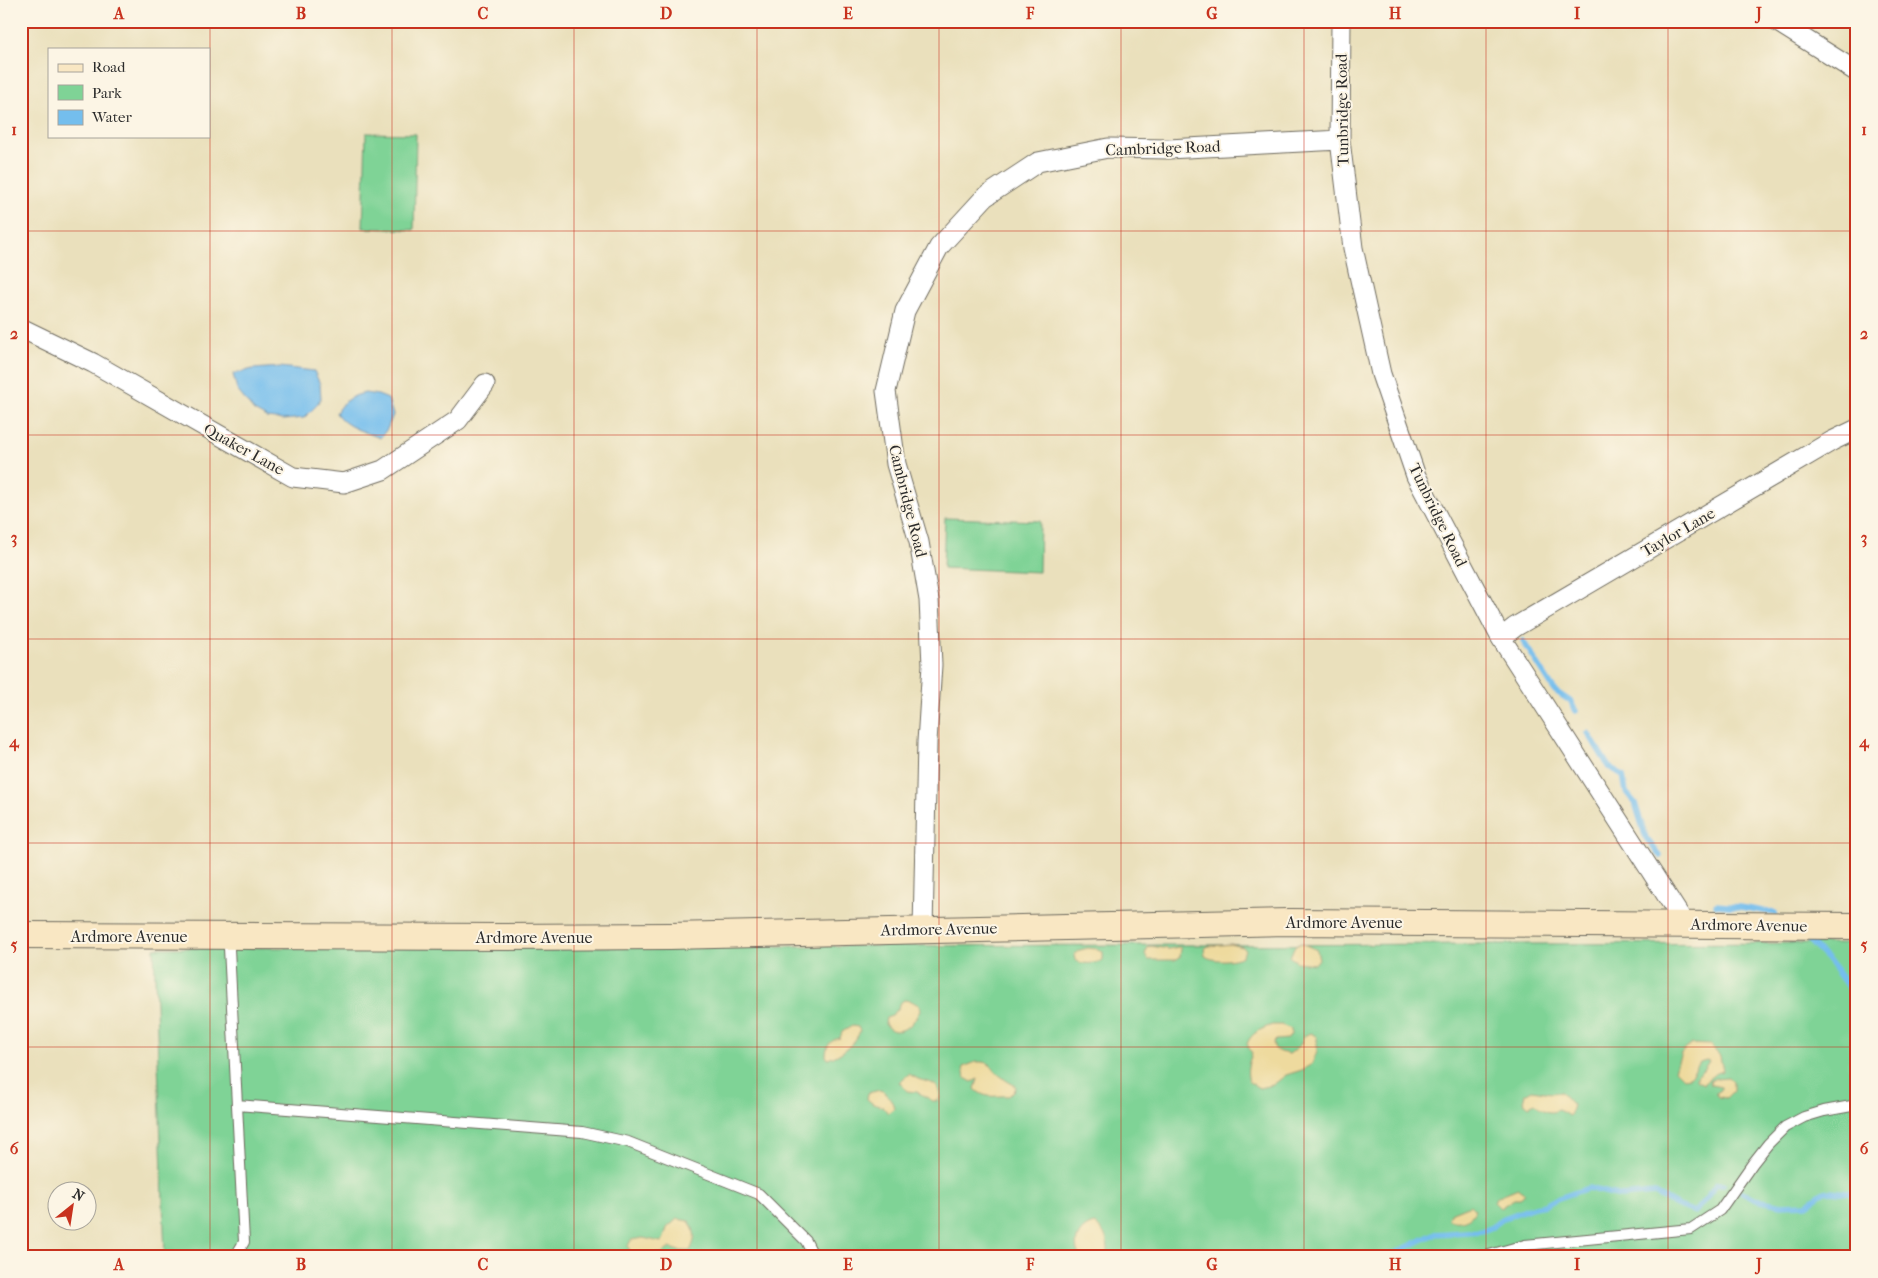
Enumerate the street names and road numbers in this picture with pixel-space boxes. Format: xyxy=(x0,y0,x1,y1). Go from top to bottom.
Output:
street label: Tunbridge Road xyxy=(1332,53,1352,166)
street label: Cambridge Road xyxy=(1105,136,1221,160)
street label: Quaker Lane xyxy=(200,419,288,479)
street label: Cambridge Road xyxy=(885,443,931,560)
street label: Tunbridge Road xyxy=(1405,460,1471,570)
street label: Taylor Lane xyxy=(1638,503,1718,561)
street label: Ardmore Avenue xyxy=(1285,913,1402,932)
street label: Ardmore Avenue xyxy=(1690,914,1808,936)
street label: Ardmore Avenue xyxy=(880,918,998,940)
street label: Ardmore Avenue xyxy=(70,927,187,946)
street label: Ardmore Avenue xyxy=(475,928,592,947)

